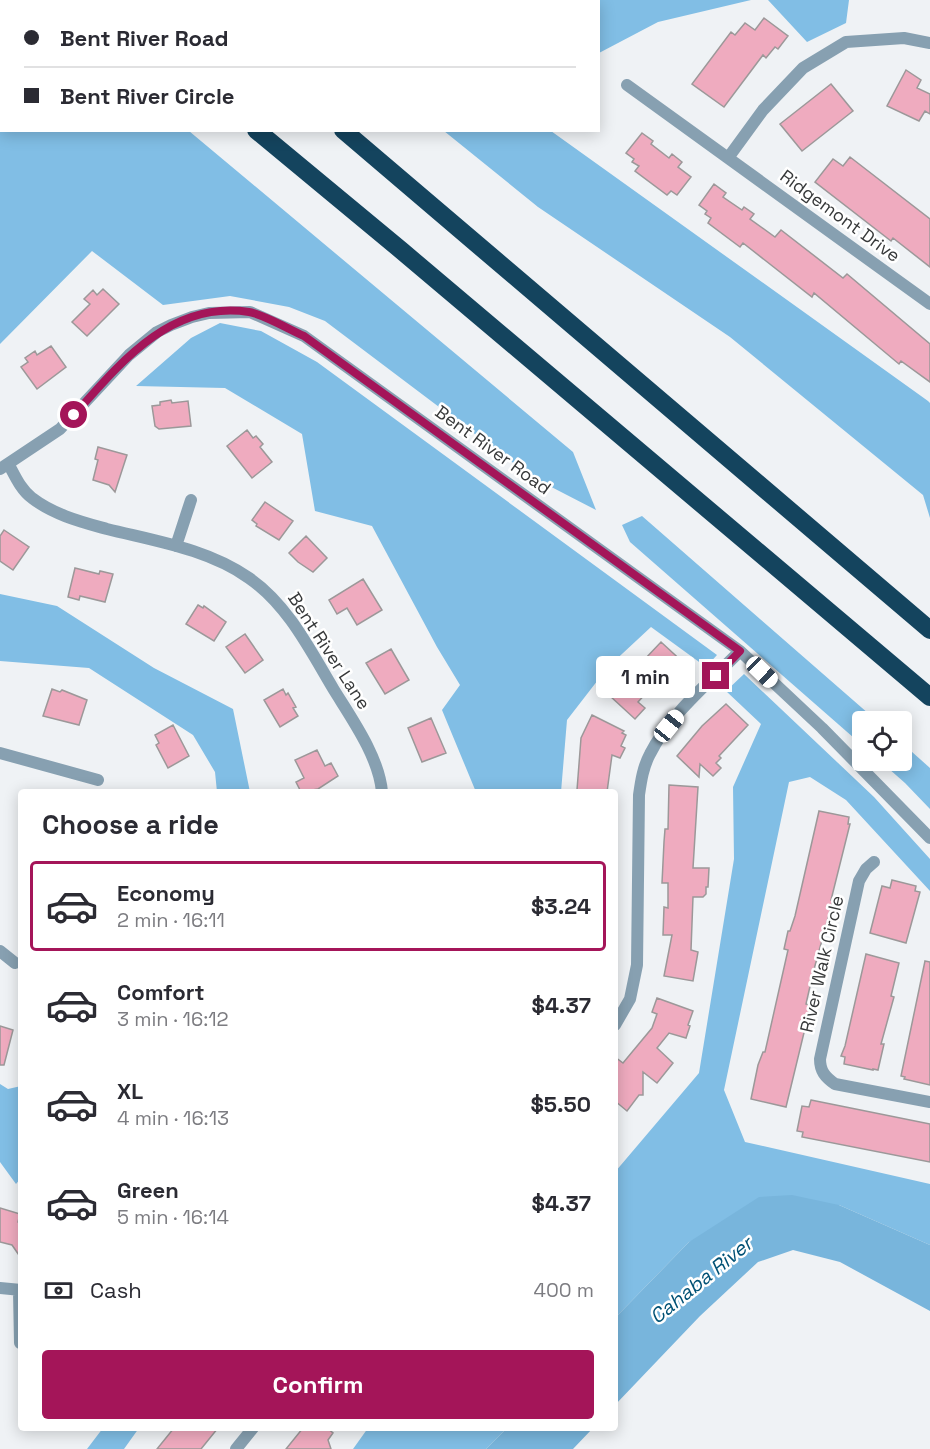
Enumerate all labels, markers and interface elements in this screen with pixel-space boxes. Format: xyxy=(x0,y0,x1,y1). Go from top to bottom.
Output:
text: Bent River Road xyxy=(60,24,229,52)
text: Bent River Circle xyxy=(60,82,234,110)
street label: Ridgemont Drive xyxy=(776,164,905,267)
street label: Bent River Road xyxy=(431,400,556,499)
route start xyxy=(60,401,87,428)
street label: Bent River Lane xyxy=(283,588,376,714)
car xyxy=(743,653,781,691)
callout: 1 min xyxy=(596,655,695,697)
route end xyxy=(702,662,729,689)
text: 1 min xyxy=(621,664,670,690)
car xyxy=(651,706,687,746)
map controls xyxy=(852,711,912,771)
button: locate xyxy=(852,711,912,771)
text: Choose a ride xyxy=(42,807,219,842)
icon: car xyxy=(45,879,99,933)
text: Economy xyxy=(117,879,215,907)
text: $3.24 xyxy=(531,892,591,920)
street label: River Walk Circle xyxy=(795,893,848,1035)
text: 2 min · 16:11 xyxy=(117,907,225,933)
icon: car xyxy=(45,978,99,1032)
text: Comfort xyxy=(117,978,205,1006)
text: $4.37 xyxy=(532,991,591,1019)
text: 3 min · 16:12 xyxy=(117,1006,229,1032)
icon: car xyxy=(45,1077,99,1131)
text: XL xyxy=(117,1077,143,1105)
text: $5.50 xyxy=(530,1090,591,1118)
text: 4 min · 16:13 xyxy=(117,1105,229,1131)
icon: car xyxy=(45,1176,99,1230)
text: Green xyxy=(117,1176,179,1204)
text: $4.37 xyxy=(532,1189,591,1217)
text: 5 min · 16:14 xyxy=(117,1204,229,1230)
water label: Cahaba River xyxy=(644,1229,760,1329)
icon: cash xyxy=(42,1274,75,1307)
text: Cash xyxy=(90,1276,142,1304)
text: 400 m xyxy=(534,1277,594,1303)
button: Confirm xyxy=(42,1350,594,1419)

